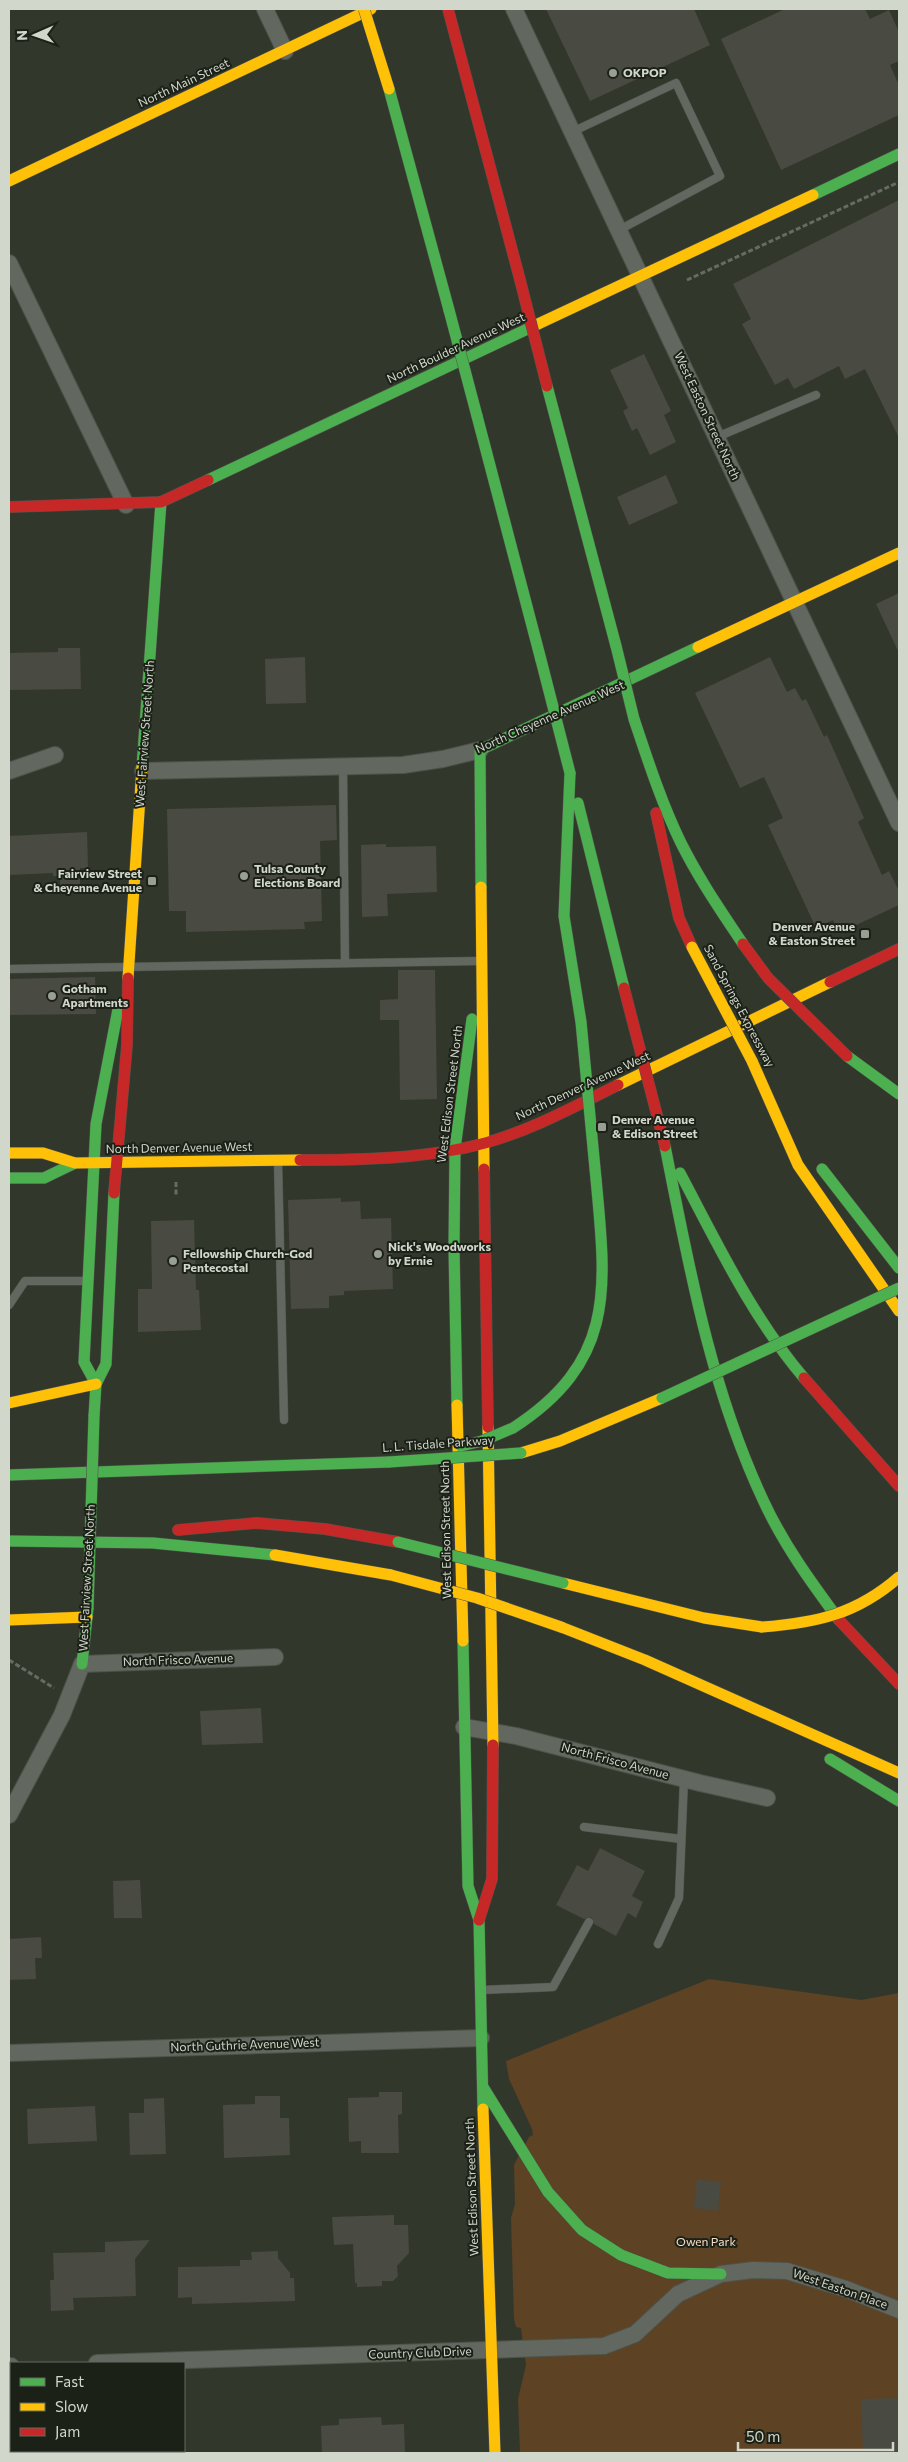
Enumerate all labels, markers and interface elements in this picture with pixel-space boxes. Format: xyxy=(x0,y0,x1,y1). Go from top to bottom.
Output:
north arrow xyxy=(10,10,60,60)
text: N xyxy=(13,30,30,41)
street label: North Main Street xyxy=(136,55,231,109)
place label: OKPOP xyxy=(623,65,667,79)
marker: OKPOP xyxy=(607,67,619,79)
street label: North Boulder Avenue West xyxy=(384,309,527,385)
street label: West Easton Street North xyxy=(672,349,744,482)
street label: West Fairview Street North xyxy=(132,660,156,808)
street label: North Cheyenne Avenue West xyxy=(473,677,626,755)
place label: Tulsa County Elections Board xyxy=(254,861,340,889)
place label: Fairview Street & Cheyenne Avenue xyxy=(33,866,142,894)
marker: Tulsa County Elections Board xyxy=(238,870,250,882)
marker: Fairview Street & Cheyenne Avenue xyxy=(146,875,158,887)
place label: Denver Avenue & Easton Street xyxy=(769,919,855,947)
marker: Denver Avenue & Easton Street xyxy=(859,928,871,940)
street label: Sand Springs Expressway xyxy=(702,942,778,1069)
place label: Gotham Apartments xyxy=(62,981,129,1009)
marker: Gotham Apartments xyxy=(46,990,58,1002)
street label: West Edison Street North xyxy=(434,1024,464,1163)
street label: North Denver Avenue West xyxy=(513,1048,652,1122)
place label: Denver Avenue & Edison Street xyxy=(612,1112,698,1140)
marker: Denver Avenue & Edison Street xyxy=(596,1121,608,1133)
street label: North Denver Avenue West xyxy=(105,1139,253,1155)
place label: Nick's Woodworks by Ernie xyxy=(388,1239,491,1267)
place label: Fellowship Church-God Pentecostal xyxy=(183,1246,312,1274)
marker: Nick's Woodworks by Ernie xyxy=(372,1248,384,1260)
marker: Fellowship Church-God Pentecostal xyxy=(167,1255,179,1267)
street label: L. L. Tisdale Parkway xyxy=(382,1432,494,1454)
street label: West Edison Street North xyxy=(437,1461,453,1599)
street label: West Fairview Street North xyxy=(75,1504,97,1652)
street label: North Frisco Avenue xyxy=(122,1650,233,1668)
street label: North Frisco Avenue xyxy=(560,1739,670,1781)
street label: North Guthrie Avenue West xyxy=(170,2034,320,2054)
street label: West Edison Street North xyxy=(462,2118,480,2256)
park label: Owen Park xyxy=(676,2234,736,2248)
street label: West Easton Place xyxy=(791,2265,890,2311)
street label: Country Club Drive xyxy=(368,2343,472,2361)
legend xyxy=(10,2362,185,2452)
text: Fast xyxy=(55,2372,84,2390)
text: Slow xyxy=(55,2397,88,2415)
scale bar xyxy=(738,2420,893,2452)
text: Jam xyxy=(55,2422,80,2440)
text: 50 m xyxy=(746,2427,780,2445)

